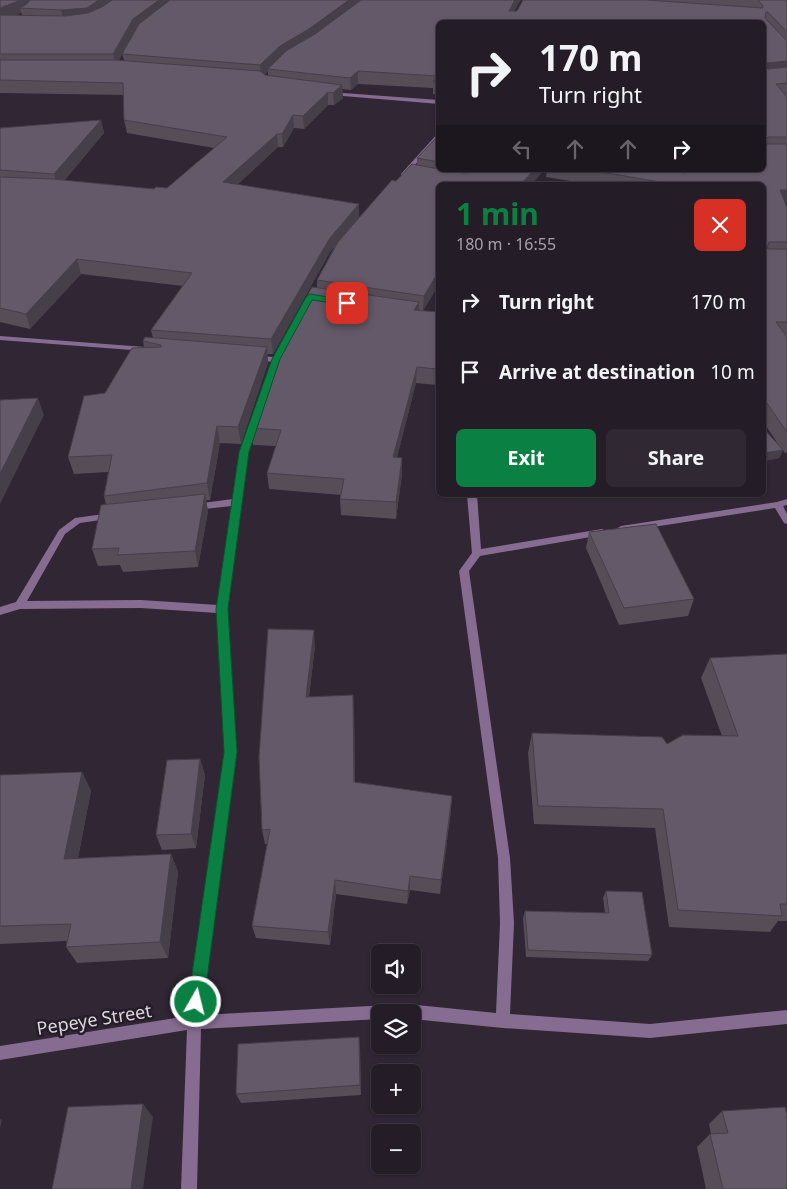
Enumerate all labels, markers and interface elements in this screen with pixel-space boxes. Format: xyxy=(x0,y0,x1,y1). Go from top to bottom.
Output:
text: 170 m xyxy=(539,34,642,81)
icon: right xyxy=(456,40,521,105)
text: Turn right xyxy=(539,79,642,109)
icon: left xyxy=(508,135,536,163)
icon: ahead xyxy=(561,135,589,163)
icon: ahead xyxy=(614,135,642,163)
icon: right xyxy=(667,135,695,163)
text: 1 min xyxy=(456,193,539,234)
button: close xyxy=(694,199,746,251)
text: 180 m · 16:55 xyxy=(456,233,556,255)
pin xyxy=(326,282,368,324)
icon: right xyxy=(456,288,484,316)
icon: arrive xyxy=(333,289,361,317)
text: Turn right xyxy=(499,289,594,315)
text: 170 m xyxy=(691,289,746,315)
icon: arrive xyxy=(456,358,484,386)
text: Arrive at destination xyxy=(499,359,695,385)
text: 10 m xyxy=(710,359,755,385)
button: Exit xyxy=(456,429,596,487)
button: Share xyxy=(606,429,746,487)
map controls xyxy=(371,944,421,1174)
button: sound xyxy=(371,944,421,994)
position arrow xyxy=(169,975,221,1027)
street label: Pepeye Street xyxy=(35,998,154,1040)
button: layers xyxy=(371,1004,421,1054)
button: + xyxy=(371,1064,421,1114)
button: − xyxy=(371,1124,421,1174)

